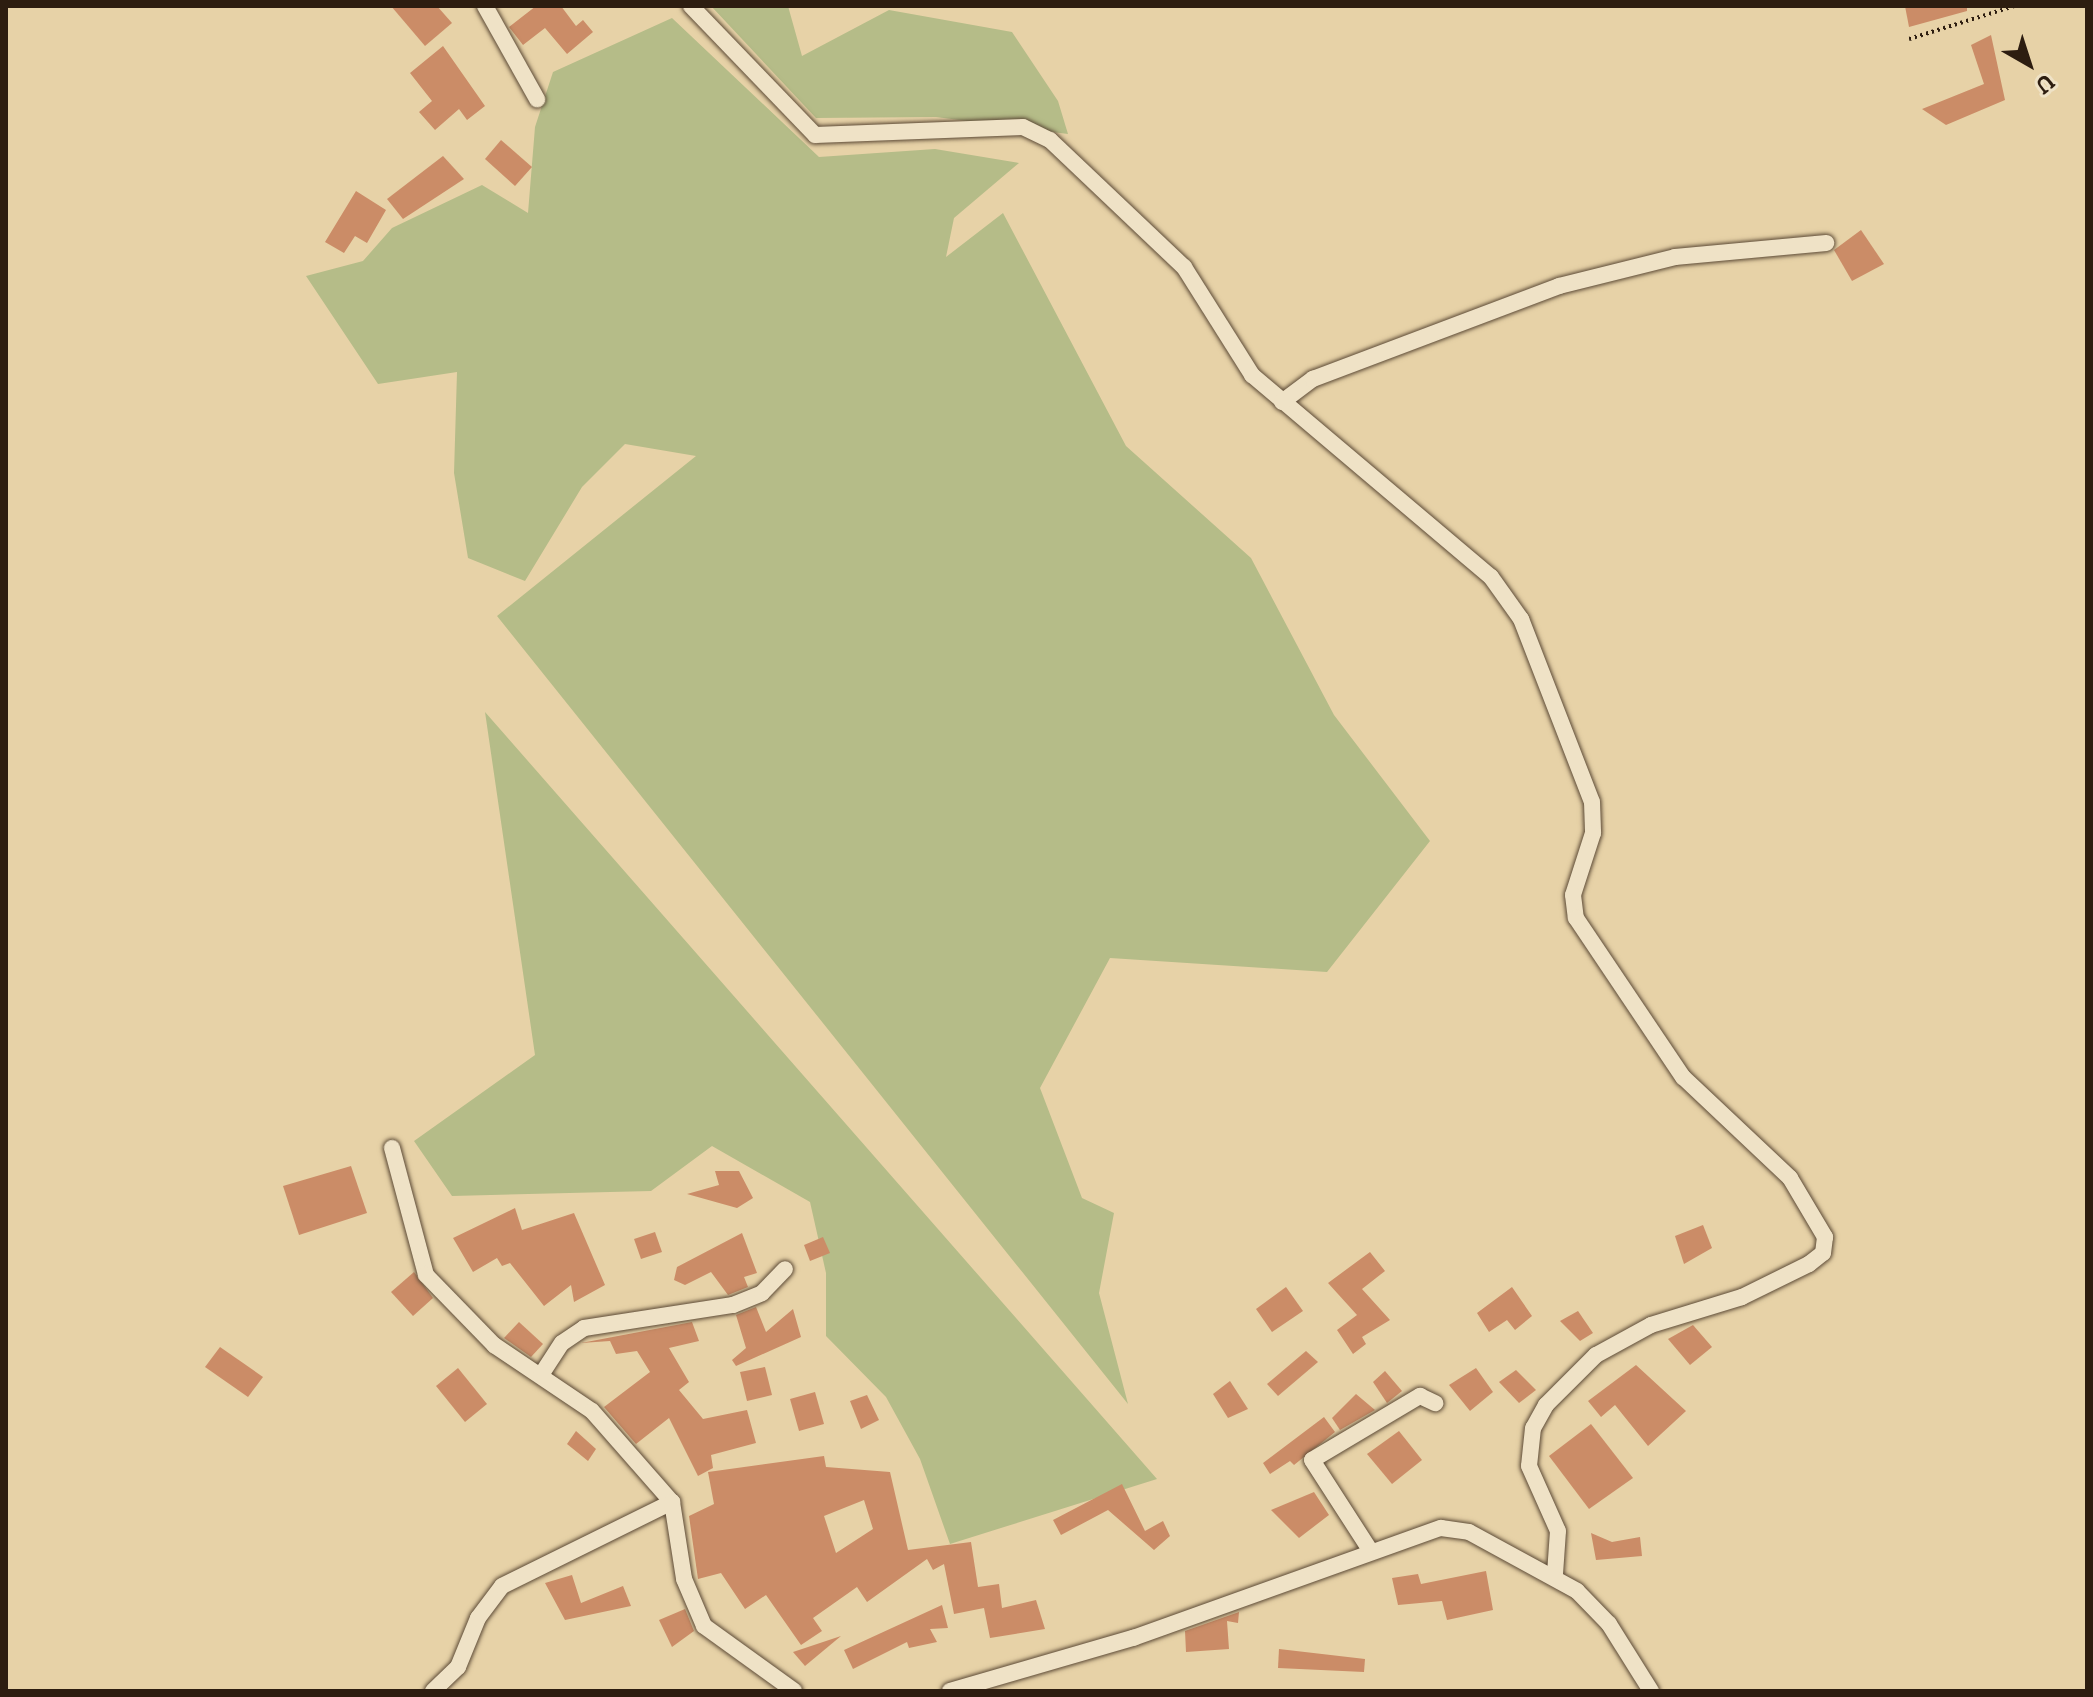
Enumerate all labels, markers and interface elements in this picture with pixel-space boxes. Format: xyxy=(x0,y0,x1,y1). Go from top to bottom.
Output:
north arrow xyxy=(1989,24,2069,104)
text: U xyxy=(2029,67,2060,99)

